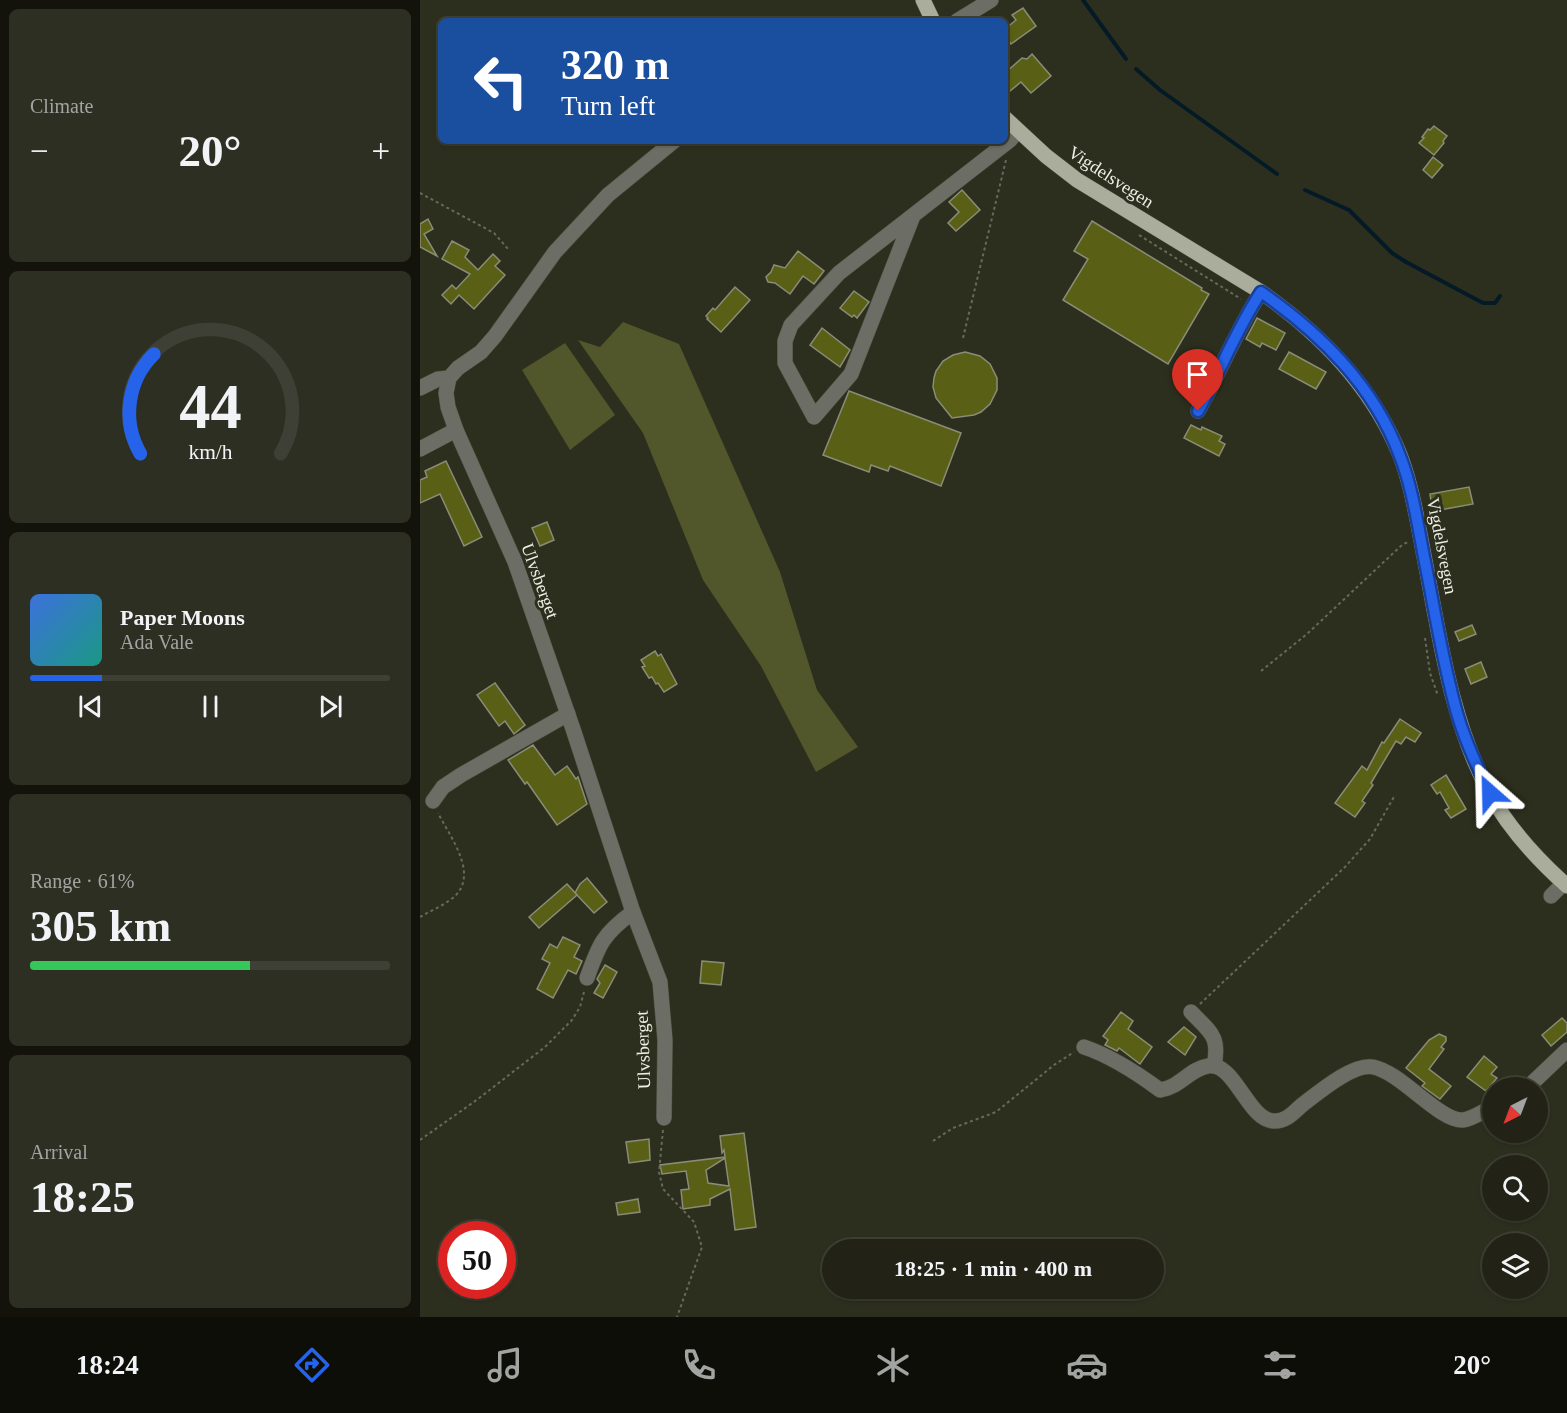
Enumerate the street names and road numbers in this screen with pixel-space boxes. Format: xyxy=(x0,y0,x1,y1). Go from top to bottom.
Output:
street label: Vigdelsvegen xyxy=(1064,142,1158,212)
street label: Vigdelsvegen xyxy=(1423,496,1461,596)
street label: Ulvsberget xyxy=(517,541,563,621)
street label: Ulvsberget xyxy=(632,1010,654,1090)

